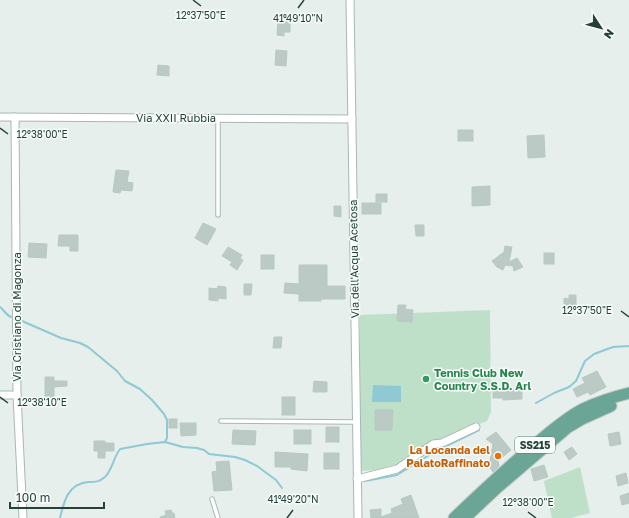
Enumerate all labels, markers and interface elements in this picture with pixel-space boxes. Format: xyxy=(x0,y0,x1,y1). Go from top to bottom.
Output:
north arrow xyxy=(581,8,621,48)
text: 12°37'50"E xyxy=(176,9,226,21)
text: 41°49'10"N xyxy=(273,12,323,24)
text: N xyxy=(602,27,617,41)
street label: Via XXII Rubbia xyxy=(136,111,216,124)
text: 12°38'00"E xyxy=(16,128,68,140)
street label: Via dell'Acqua Acetosa xyxy=(346,199,361,319)
street label: Via Cristiano di Magonza xyxy=(10,252,23,382)
text: 12°37'50"E xyxy=(562,304,612,316)
place label: Tennis Club New Country S.S.D. Arl xyxy=(434,366,531,392)
marker: Tennis Club New Country S.S.D. Arl xyxy=(421,374,431,384)
text: 12°38'10"E xyxy=(17,396,67,408)
road number: SS215 xyxy=(515,437,555,453)
place label: La Locanda del PalatoRaffinato xyxy=(406,443,490,469)
marker: La Locanda del PalatoRaffinato xyxy=(493,451,503,461)
scale bar xyxy=(10,484,104,510)
text: 100 m xyxy=(16,490,50,505)
text: 41°49'20"N xyxy=(268,493,319,505)
text: 12°38'00"E xyxy=(502,496,554,508)

